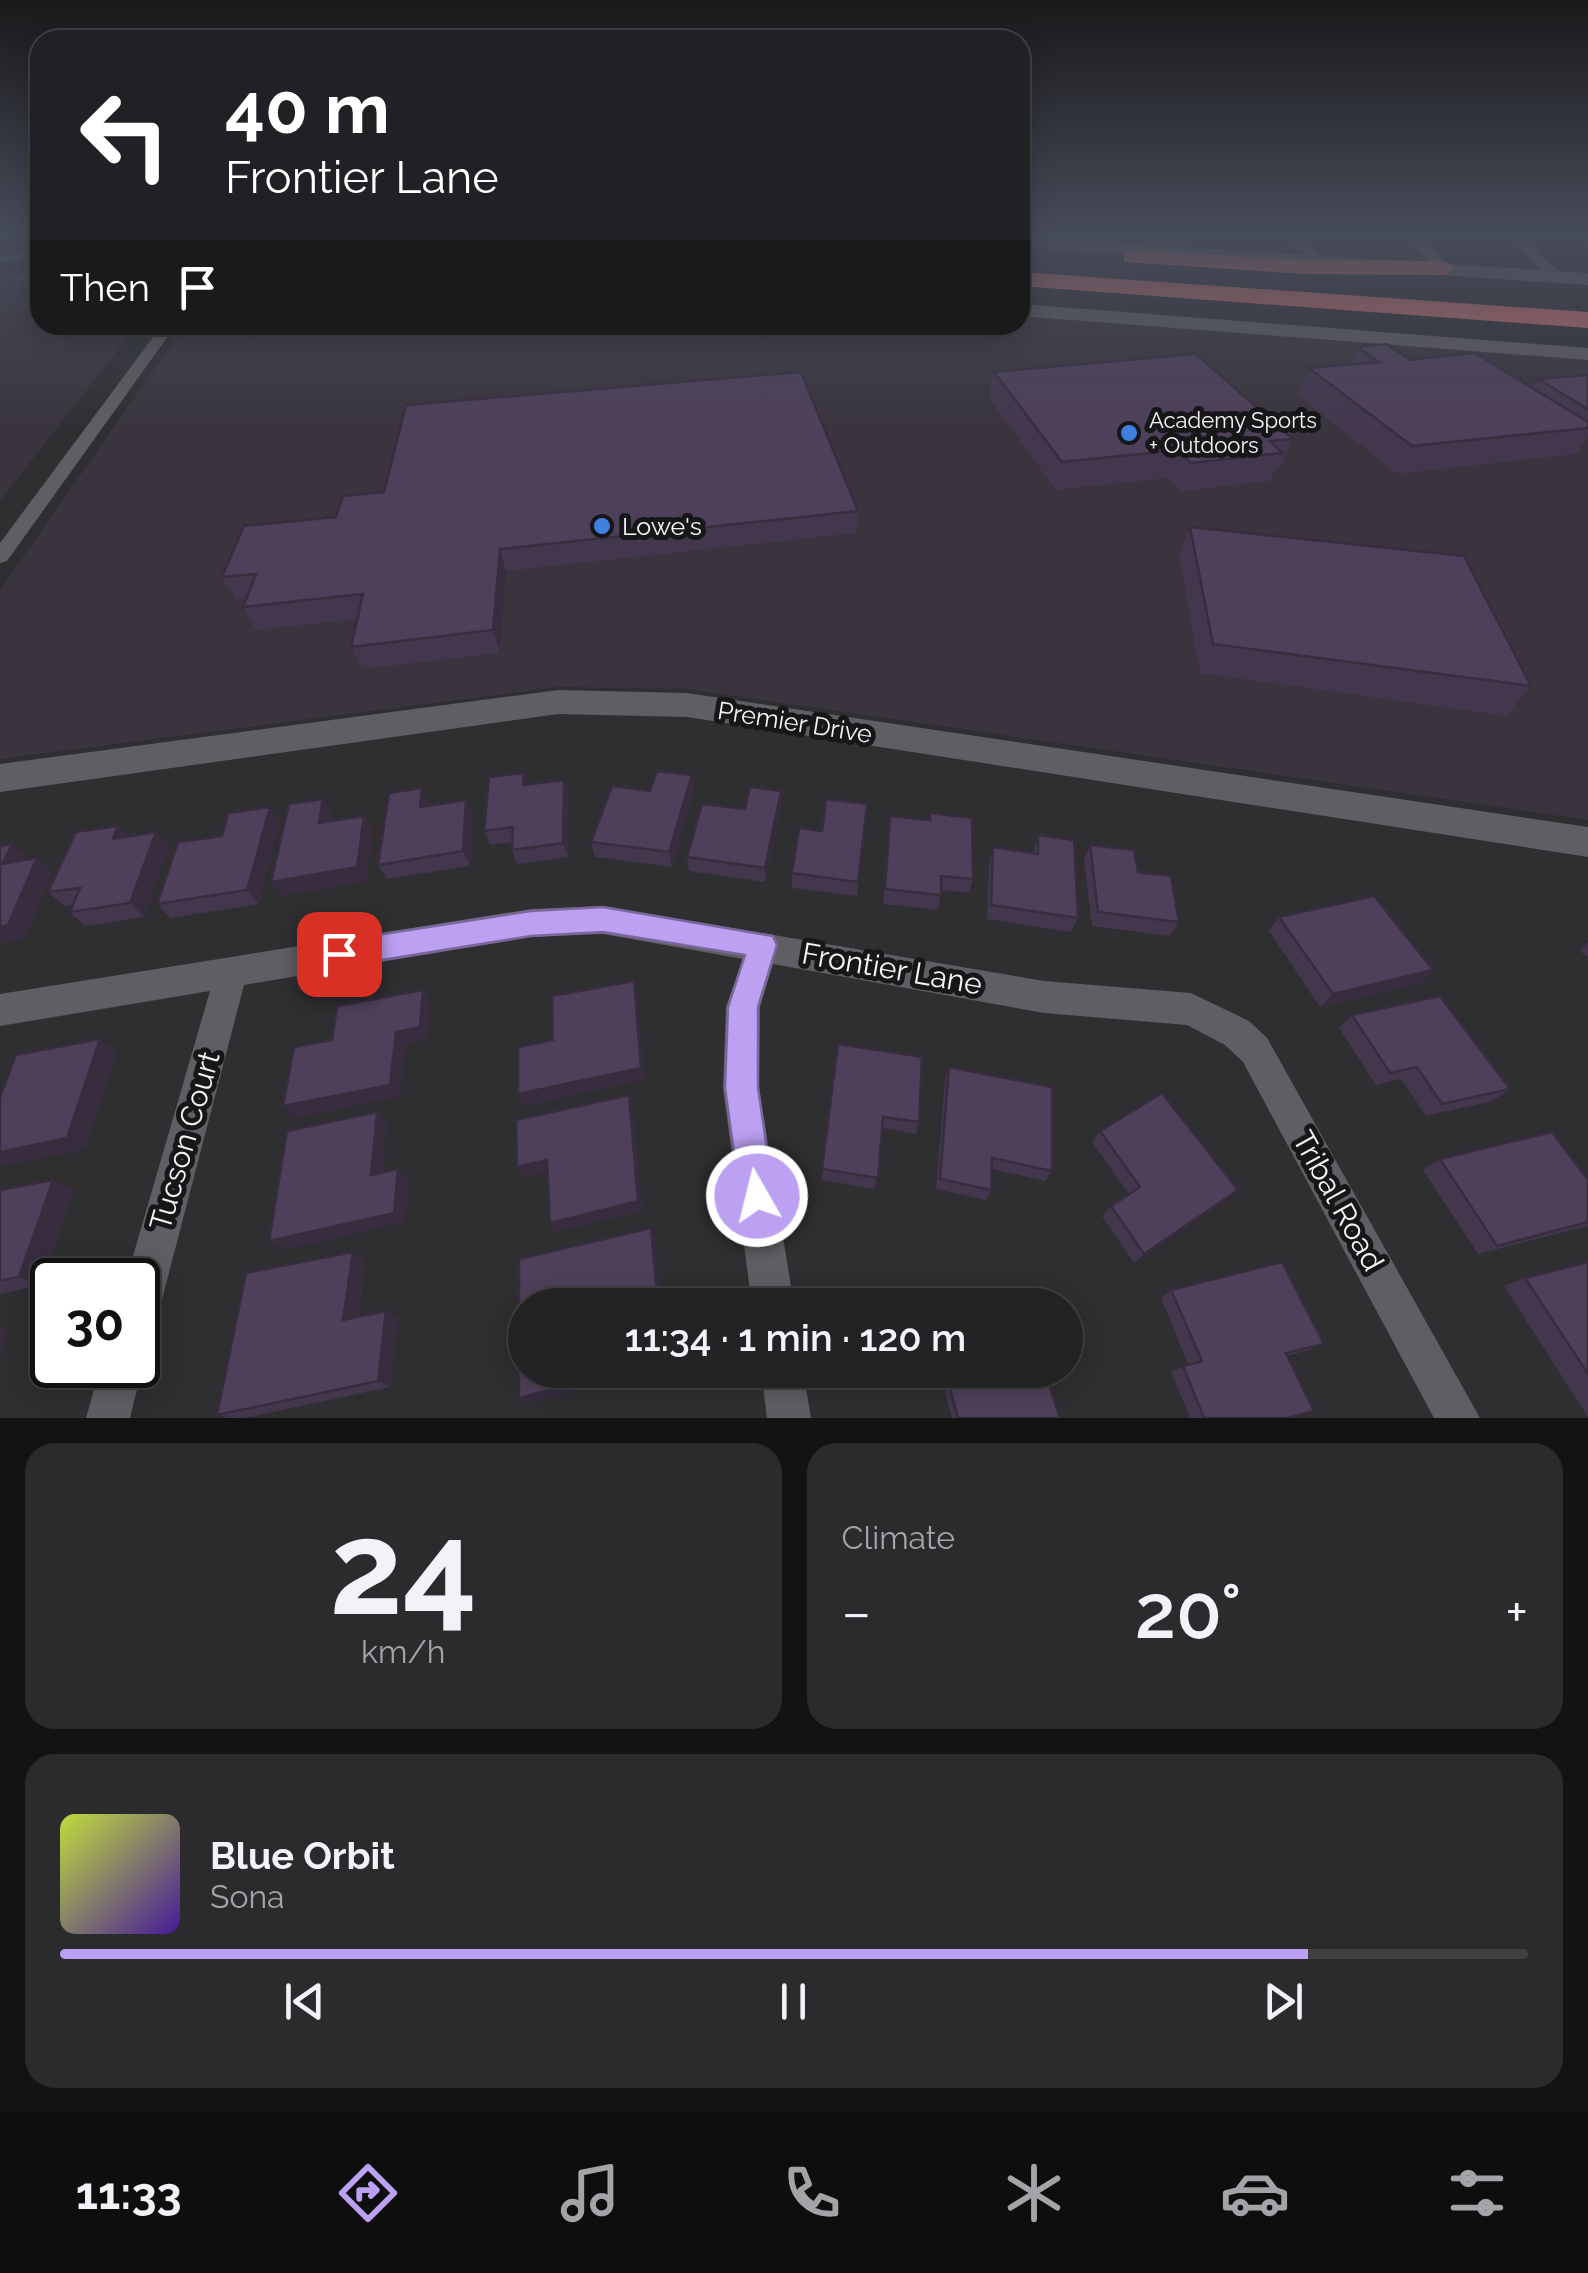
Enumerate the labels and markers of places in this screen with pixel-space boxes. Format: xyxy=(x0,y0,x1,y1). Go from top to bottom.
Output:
place label: Academy Sports + Outdoors xyxy=(1149,407,1317,458)
marker: Academy Sports + Outdoors xyxy=(1118,422,1140,444)
place label: Lowe's xyxy=(622,511,702,541)
marker: Lowe's xyxy=(591,515,613,537)
pin xyxy=(297,912,382,997)

